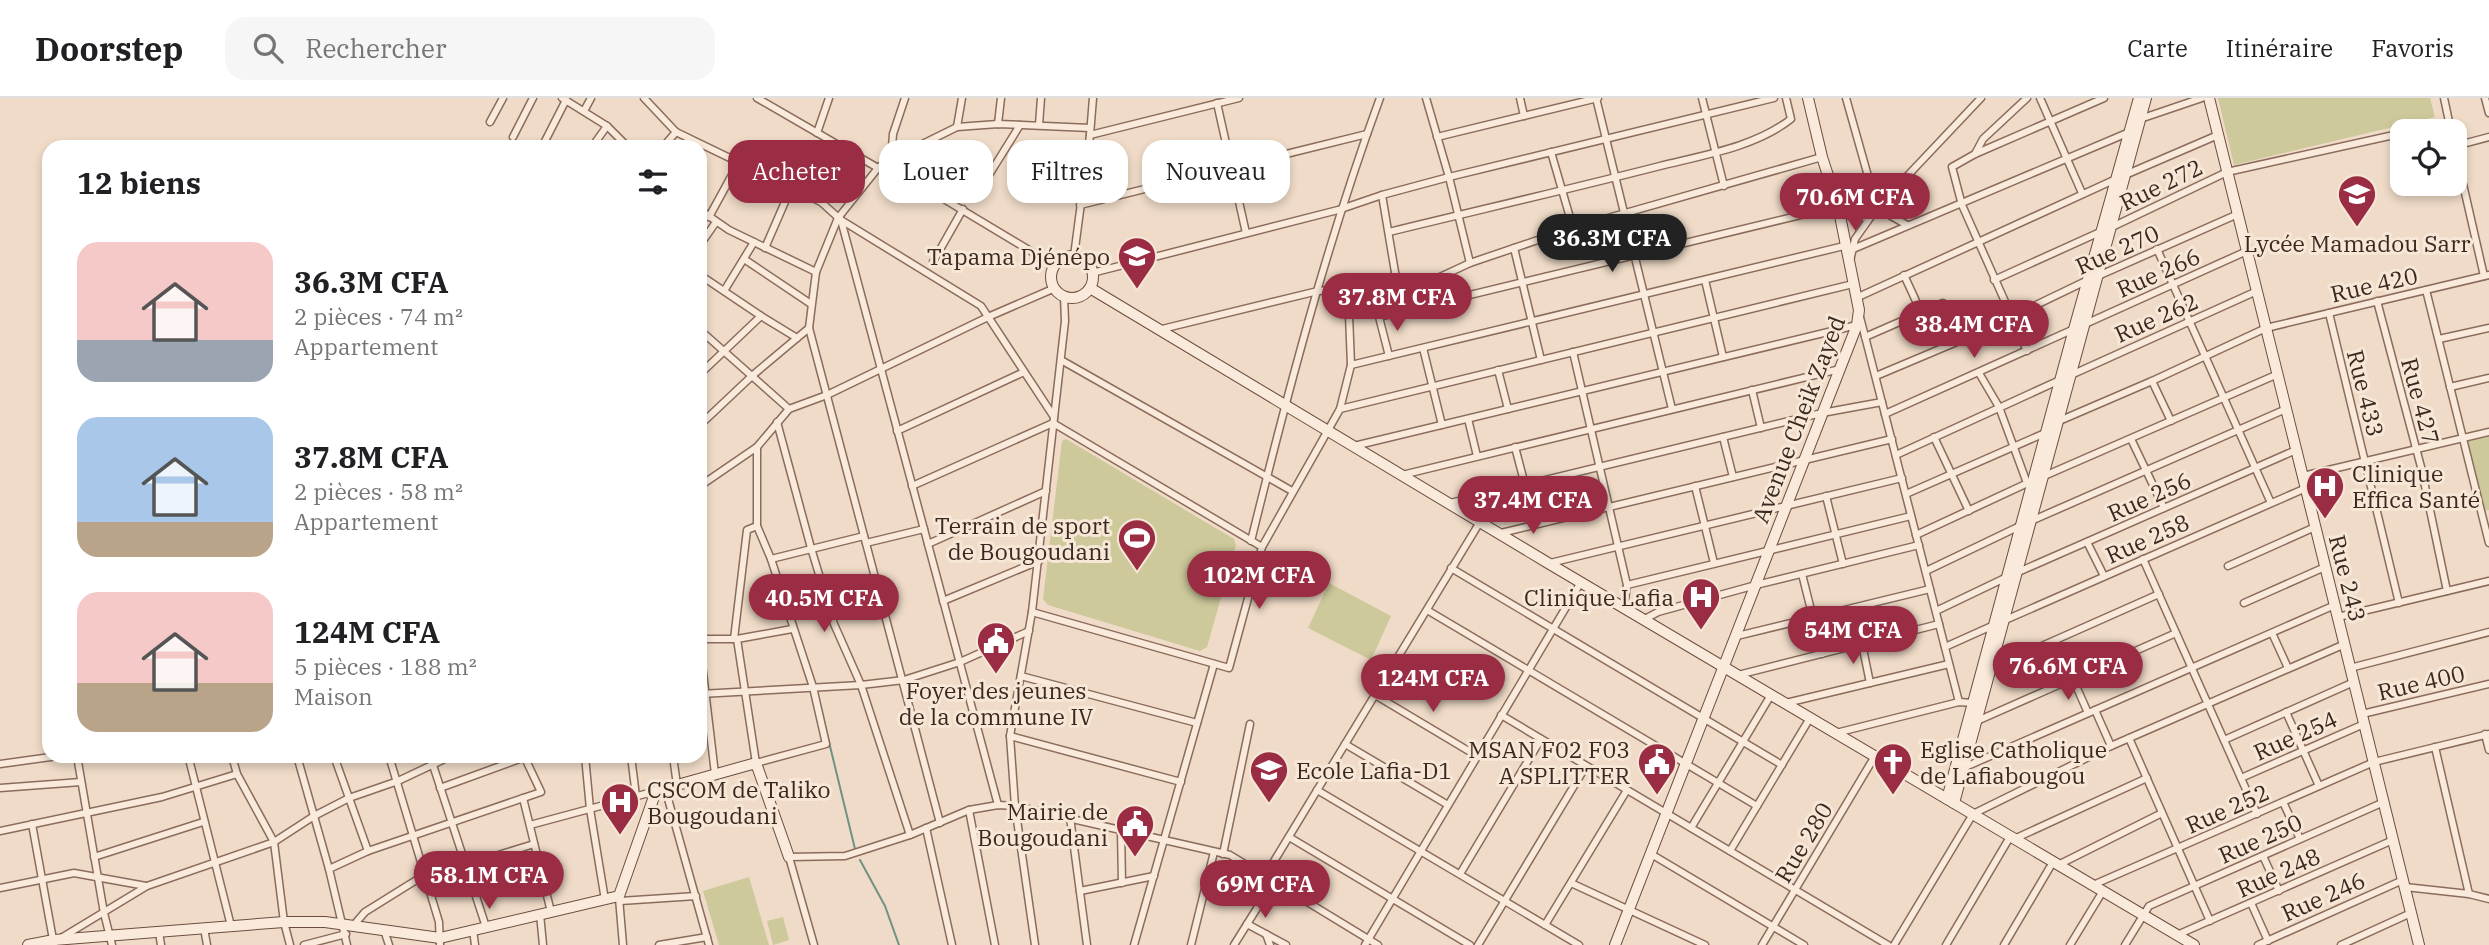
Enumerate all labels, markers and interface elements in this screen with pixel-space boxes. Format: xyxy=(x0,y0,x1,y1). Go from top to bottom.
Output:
search box xyxy=(225,17,715,80)
text: Doorstep xyxy=(35,27,183,70)
icon: search xyxy=(249,29,287,67)
text: Rechercher xyxy=(305,31,447,65)
text: Carte xyxy=(2127,32,2188,64)
text: Itinéraire xyxy=(2226,32,2333,64)
text: Favoris xyxy=(2371,32,2454,64)
map controls xyxy=(2390,119,2467,196)
button: locate xyxy=(2390,119,2467,196)
chip: Acheter xyxy=(728,140,865,203)
chip: Louer xyxy=(879,140,993,203)
chip: Filtres xyxy=(1007,140,1128,203)
chip: Nouveau xyxy=(1142,140,1290,203)
street label: Rue 272 xyxy=(2115,151,2207,217)
text: 12 biens xyxy=(77,163,201,202)
icon: filters xyxy=(634,163,672,201)
school or university icon: Lycée Mamadou Sarr xyxy=(2336,173,2378,228)
pin: 70.6M CFA xyxy=(1775,174,1935,233)
text: 70.6M CFA xyxy=(1796,181,1914,211)
pin: 36.3M CFA xyxy=(1532,214,1692,274)
street label: Rue 270 xyxy=(2070,217,2164,281)
text: 36.3M CFA xyxy=(1553,222,1671,252)
place label: Lycée Mamadou Sarr xyxy=(2244,228,2470,258)
school or university icon: Tapama Djénépo xyxy=(1116,235,1158,290)
street label: Rue 266 xyxy=(2111,240,2205,304)
place label: Tapama Djénépo xyxy=(927,241,1110,271)
street label: Rue 420 xyxy=(2327,259,2421,309)
text: 36.3M CFA xyxy=(294,262,448,301)
icon: home xyxy=(133,270,217,354)
pin: 37.8M CFA xyxy=(1317,274,1477,333)
text: 37.8M CFA xyxy=(1338,281,1456,311)
street label: Rue 262 xyxy=(2109,285,2203,349)
pin: 38.4M CFA xyxy=(1894,300,2054,360)
text: 2 pièces · 74 m² xyxy=(294,301,463,331)
text: 38.4M CFA xyxy=(1915,308,2033,338)
street label: Avenue Cheik Zayed xyxy=(1745,311,1851,527)
text: Appartement xyxy=(294,331,438,361)
street label: Rue 433 xyxy=(2341,346,2391,440)
street label: Rue 427 xyxy=(2395,354,2447,448)
text: 37.8M CFA xyxy=(294,437,448,476)
icon: home xyxy=(133,445,217,529)
place label: Clinique Effica Santé xyxy=(2352,458,2480,514)
street label: Rue 256 xyxy=(2102,464,2196,528)
hospital icon: Clinique Effica Santé xyxy=(2304,465,2346,520)
text: 2 pièces · 58 m² xyxy=(294,476,463,506)
pin: 37.4M CFA xyxy=(1453,476,1613,536)
text: 37.4M CFA xyxy=(1474,484,1592,514)
text: Appartement xyxy=(294,506,438,536)
street label: Rue 258 xyxy=(2100,506,2194,570)
place label: Terrain de sport de Bougoudani xyxy=(935,510,1110,566)
sports icon: Terrain de sport de Bougoudani xyxy=(1116,517,1158,572)
street label: Rue 243 xyxy=(2323,531,2373,625)
pin: 102M CFA xyxy=(1187,552,1331,611)
text: 102M CFA xyxy=(1203,559,1315,589)
pin: 40.5M CFA xyxy=(744,574,904,634)
hospital icon: Clinique Lafia xyxy=(1680,576,1722,631)
text: 40.5M CFA xyxy=(765,582,883,612)
place label: Clinique Lafia xyxy=(1524,582,1674,612)
pin: 54M CFA xyxy=(1788,606,1918,666)
text: 124M CFA xyxy=(294,612,440,651)
text: 54M CFA xyxy=(1804,614,1902,644)
icon: home xyxy=(133,620,217,704)
public building icon: Foyer des jeunes de la commune IV xyxy=(975,620,1017,675)
pin: 76.6M CFA xyxy=(1988,642,2148,702)
text: 76.6M CFA xyxy=(2009,650,2127,680)
text: 5 pièces · 188 m² xyxy=(294,651,477,681)
pin: 124M CFA xyxy=(1361,654,1505,714)
street label: Rue 400 xyxy=(2374,657,2468,707)
text: 124M CFA xyxy=(1377,662,1489,692)
place label: Foyer des jeunes de la commune IV xyxy=(899,675,1093,731)
text: Maison xyxy=(294,681,373,711)
street label: Rue 254 xyxy=(2248,703,2342,767)
place label: MSAN F02 F03 A SPLITTER xyxy=(1468,734,1631,790)
place label: Eglise Catholique de Lafiabougou xyxy=(1920,734,2107,790)
public building icon: MSAN F02 F03 A SPLITTER xyxy=(1636,741,1678,796)
church icon: Eglise Catholique de Lafiabougou xyxy=(1872,741,1914,796)
school or university icon: Ecole Lafia-D1 xyxy=(1248,749,1290,804)
place label: Ecole Lafia-D1 xyxy=(1296,755,1452,785)
place label: CSCOM de Taliko Bougoudani xyxy=(647,774,830,830)
street label: Rue 252 xyxy=(2180,776,2274,840)
hospital icon: CSCOM de Taliko Bougoudani xyxy=(599,781,641,836)
place label: Mairie de Bougoudani xyxy=(977,796,1108,852)
street label: Rue 280 xyxy=(1767,796,1839,888)
public building icon: Mairie de Bougoudani xyxy=(1114,803,1156,858)
street label: Rue 250 xyxy=(2213,806,2307,870)
street label: Rue 248 xyxy=(2231,840,2325,904)
pin: 58.1M CFA xyxy=(409,852,569,911)
text: 58.1M CFA xyxy=(430,859,548,889)
pin: 69M CFA xyxy=(1200,860,1330,920)
street label: Rue 246 xyxy=(2276,864,2370,928)
text: 69M CFA xyxy=(1216,868,1314,898)

